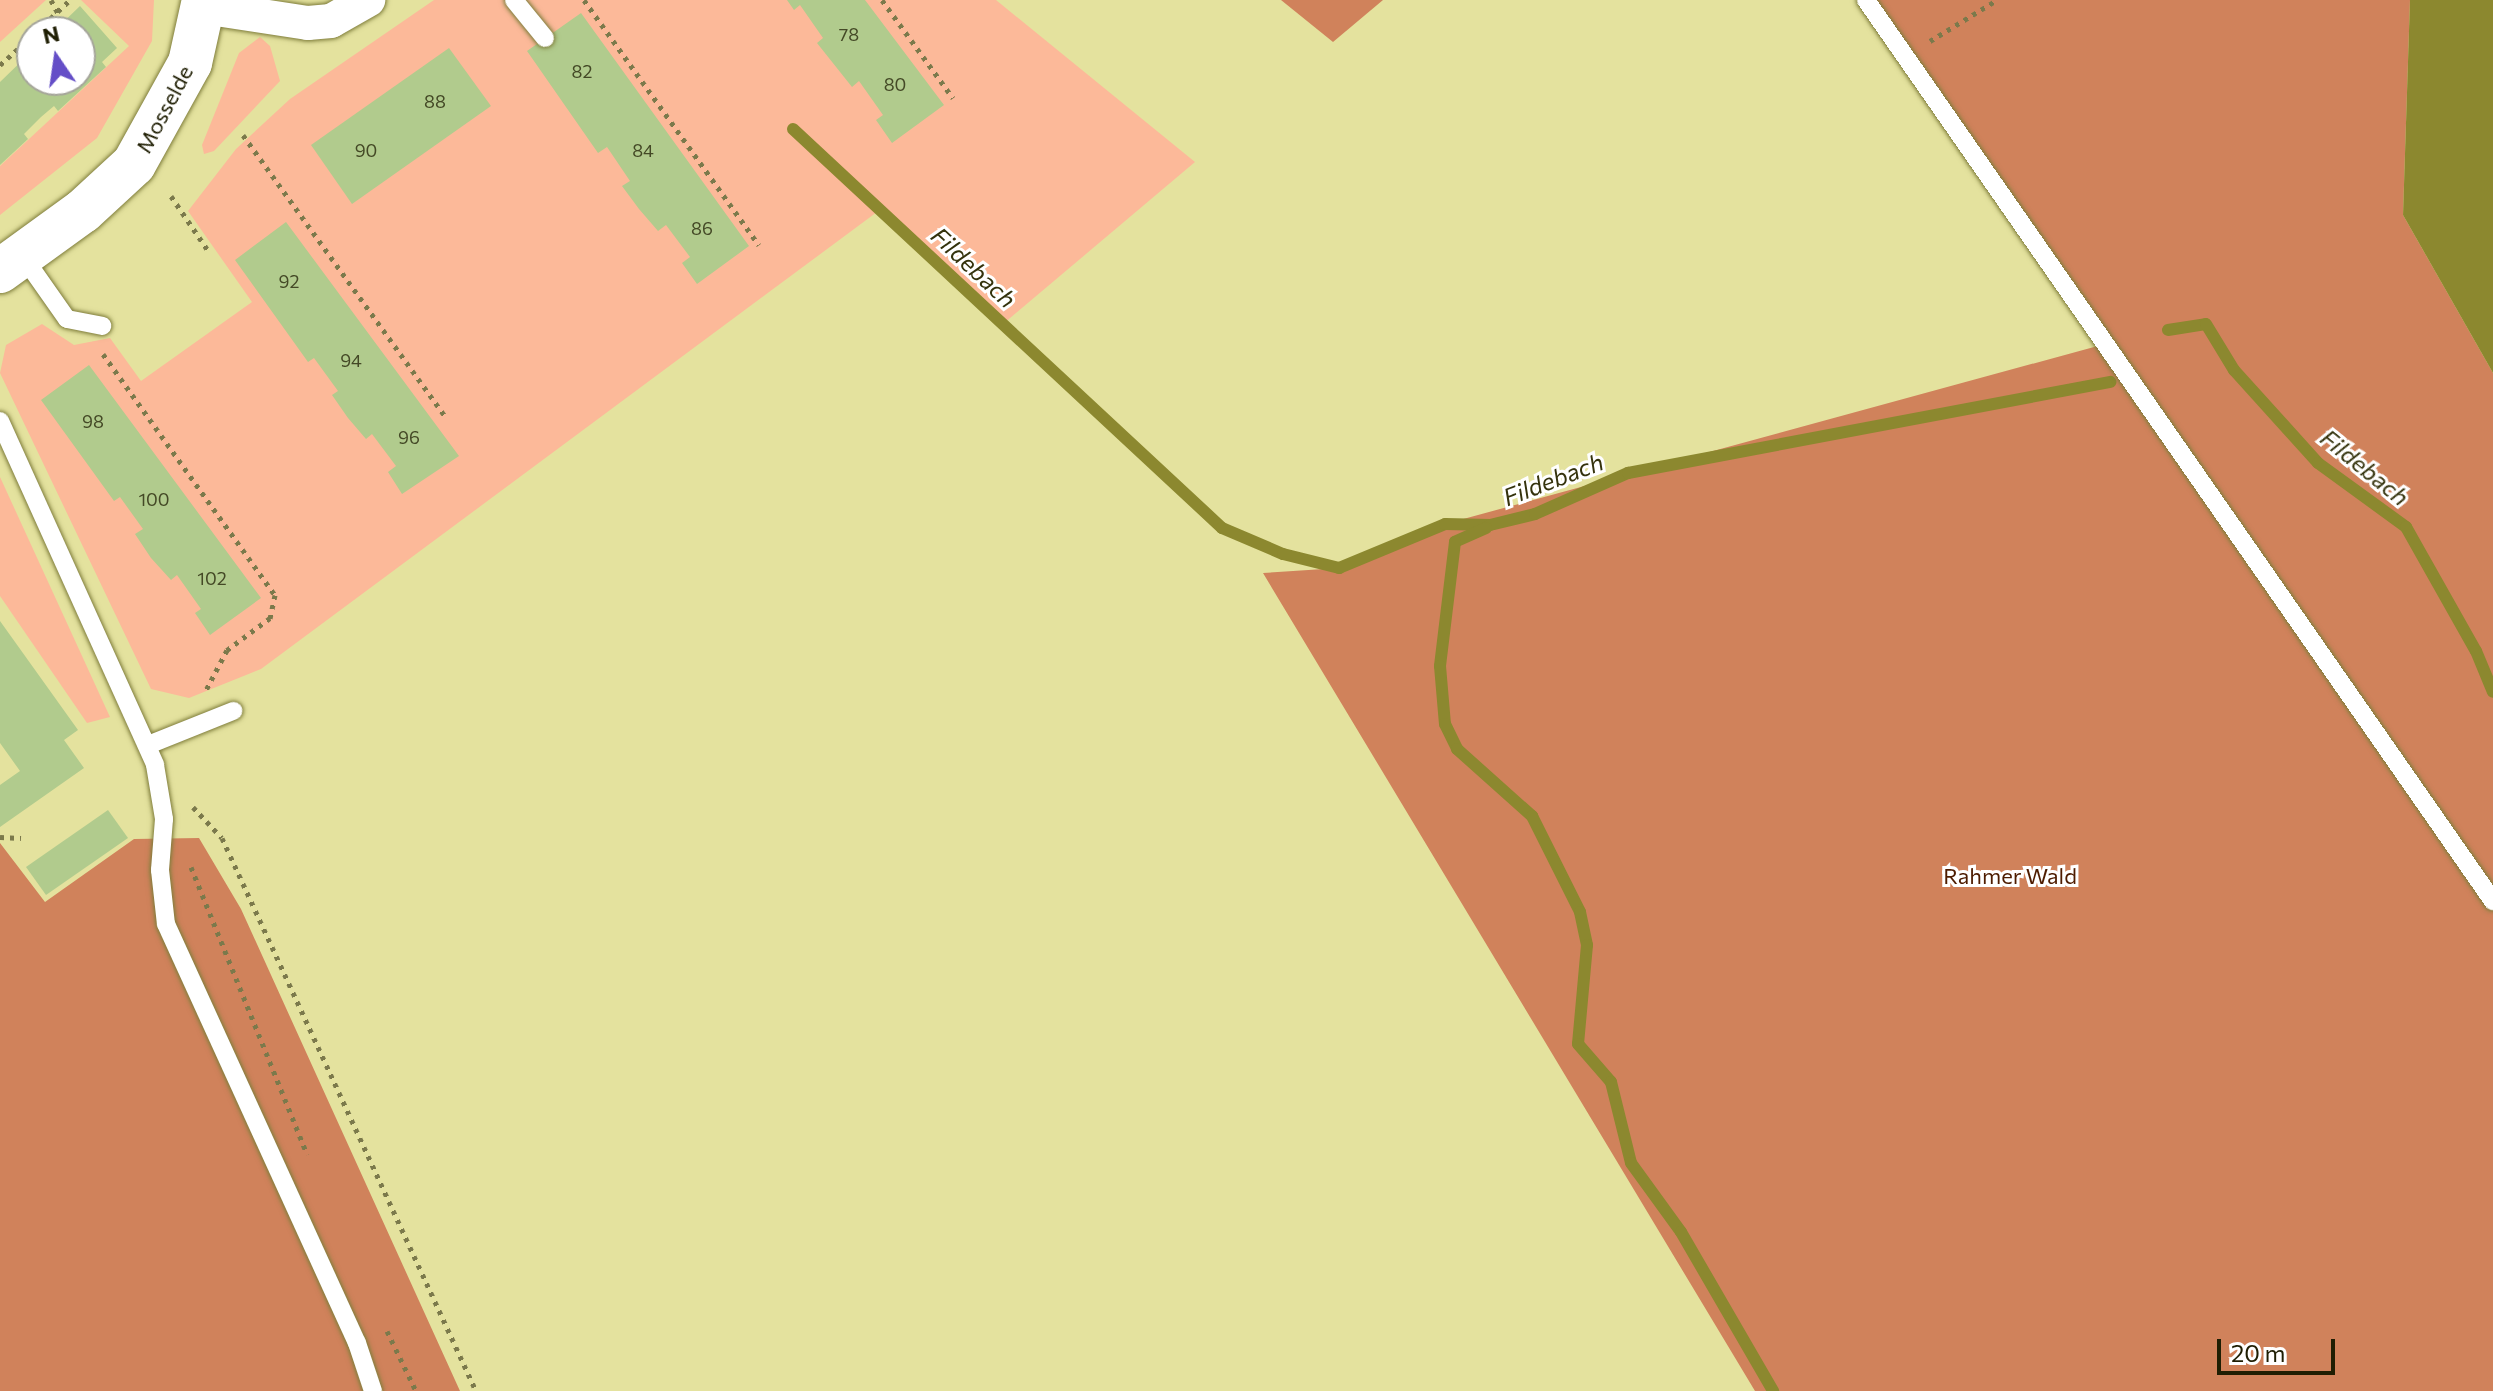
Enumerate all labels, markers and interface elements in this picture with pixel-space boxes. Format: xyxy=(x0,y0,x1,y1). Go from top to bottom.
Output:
north arrow xyxy=(16,16,96,96)
text: N xyxy=(40,19,62,49)
house number: 78 xyxy=(839,23,859,45)
house number: 82 xyxy=(572,60,592,82)
street label: Mosselde xyxy=(130,61,198,157)
house number: 80 xyxy=(884,73,906,95)
house number: 88 xyxy=(424,90,446,112)
house number: 90 xyxy=(355,139,377,161)
house number: 84 xyxy=(632,139,654,161)
house number: 86 xyxy=(691,217,713,239)
water label: Fildebach xyxy=(926,221,1022,313)
house number: 92 xyxy=(279,270,299,292)
house number: 94 xyxy=(340,349,362,371)
house number: 98 xyxy=(82,410,104,432)
water label: Fildebach xyxy=(2315,423,2415,511)
house number: 96 xyxy=(398,426,420,448)
water label: Fildebach xyxy=(1499,447,1607,511)
house number: 100 xyxy=(138,488,170,510)
house number: 102 xyxy=(197,567,227,589)
park label: Rahmer Wald xyxy=(1943,863,2077,889)
scale bar xyxy=(2221,1323,2339,1373)
text: 20 m xyxy=(2231,1338,2285,1367)

